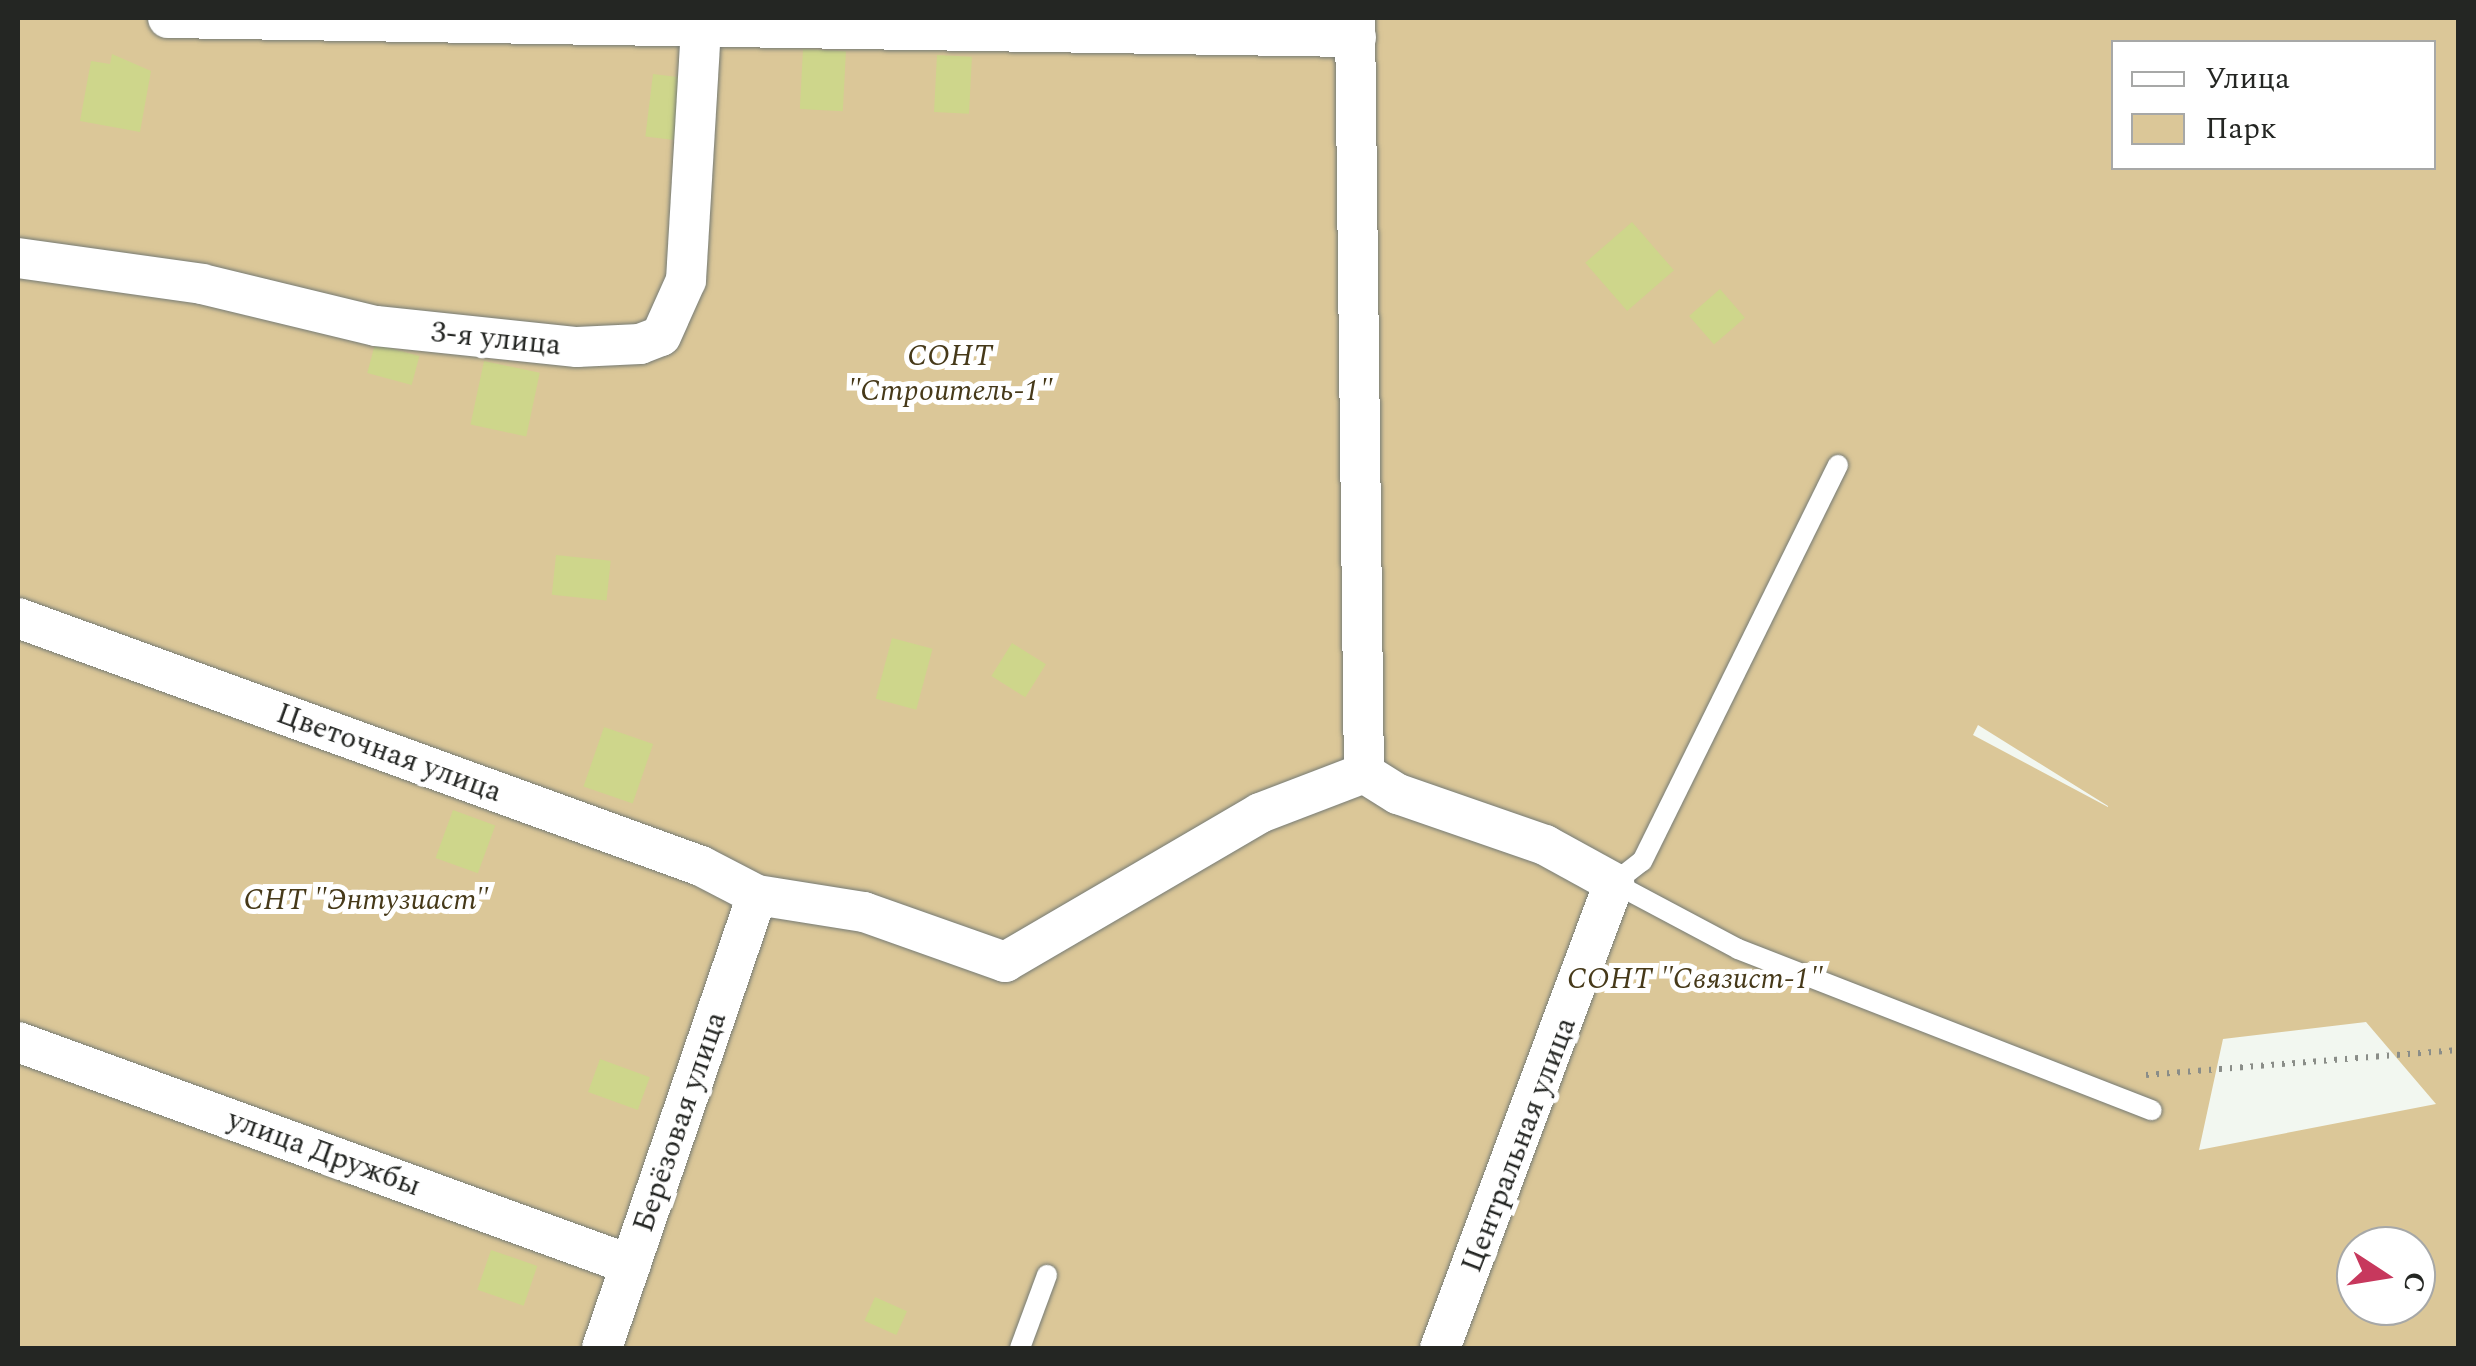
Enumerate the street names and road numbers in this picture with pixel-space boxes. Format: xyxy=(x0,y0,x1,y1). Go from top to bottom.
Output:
street label: 3-я улица xyxy=(429,314,563,364)
street label: Цветочная улица xyxy=(271,696,507,810)
street label: Берёзовая улица xyxy=(625,1007,735,1237)
street label: Центральная улица xyxy=(1454,1012,1584,1278)
street label: улица Дружбы xyxy=(223,1101,425,1205)

